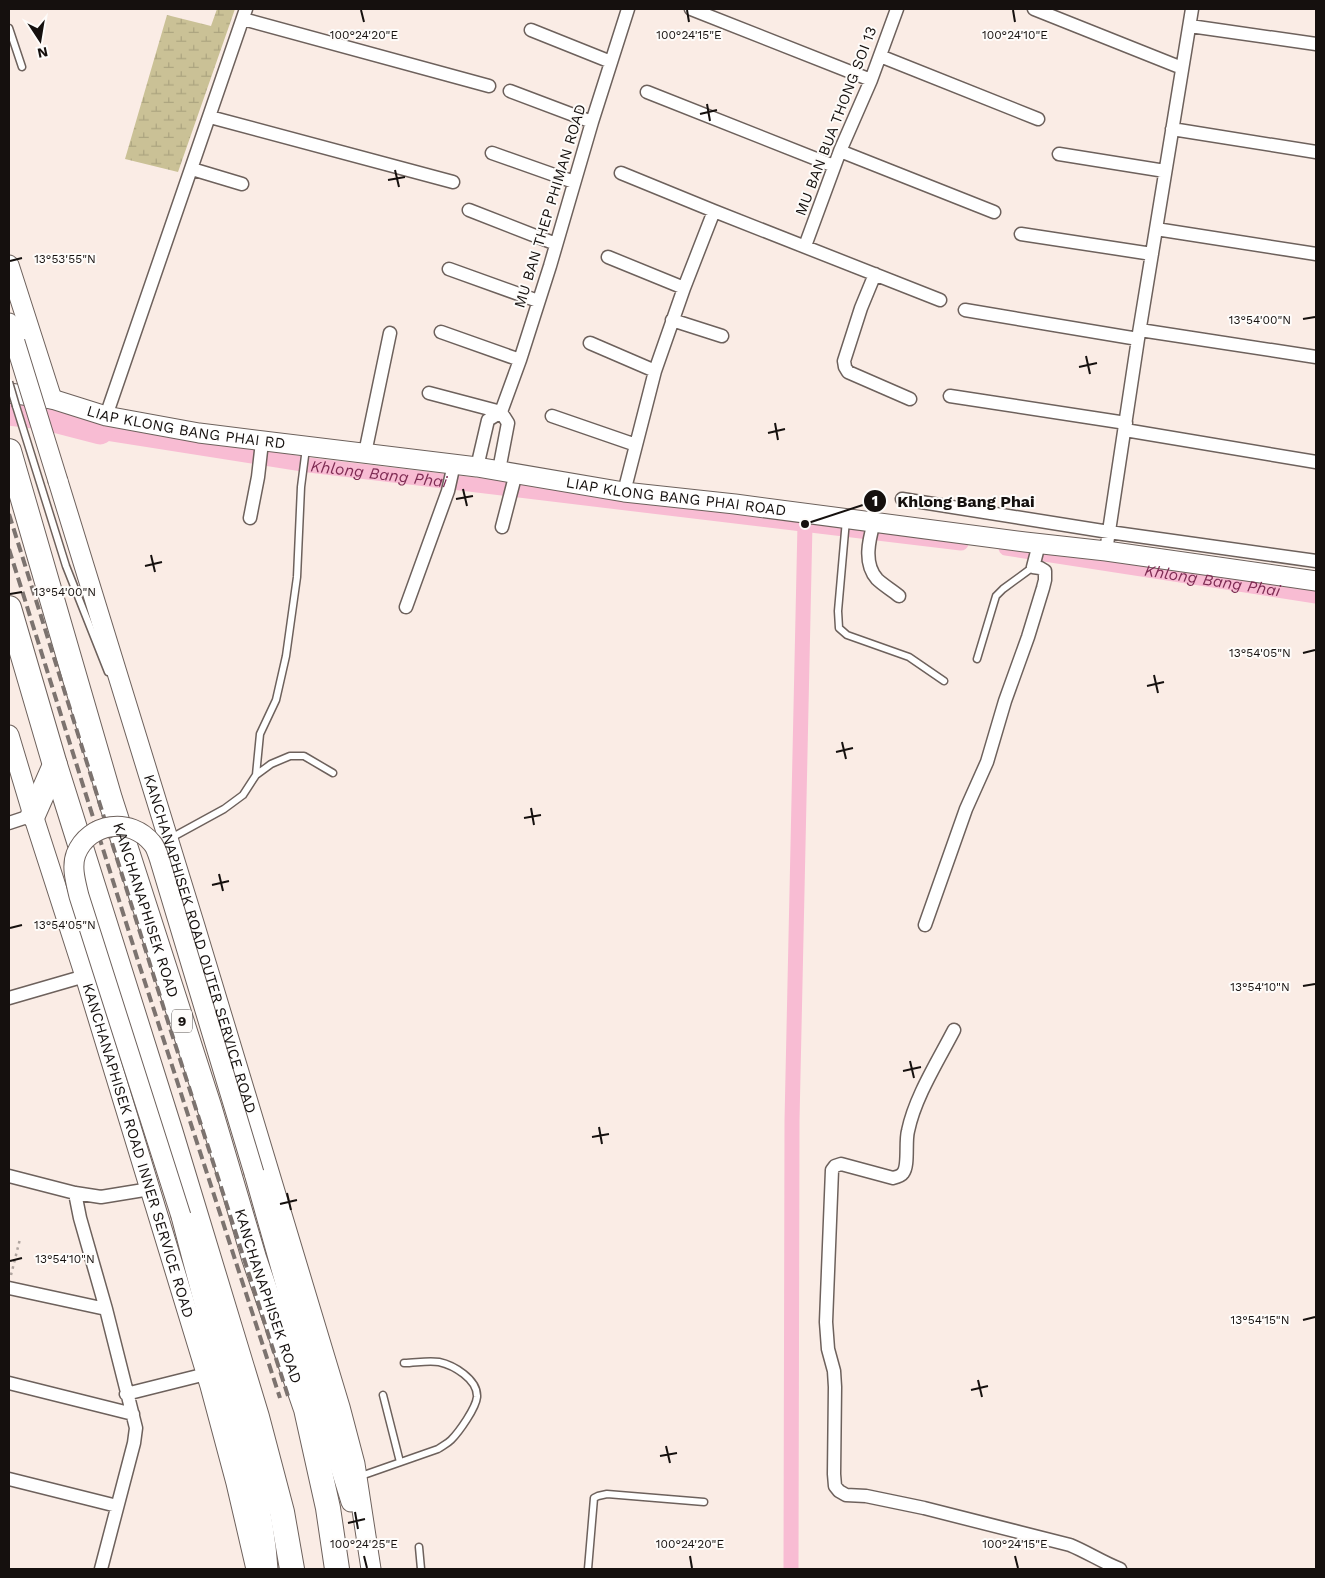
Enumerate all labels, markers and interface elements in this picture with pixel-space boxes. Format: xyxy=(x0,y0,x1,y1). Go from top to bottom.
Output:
north arrow xyxy=(15,15,65,65)
street label: MU BAN BUA THONG SOI 13 xyxy=(792,24,880,218)
text: 100°24'20"E xyxy=(330,28,398,42)
text: 100°24'15"E xyxy=(656,28,722,42)
text: 100°24'10"E xyxy=(982,28,1048,42)
text: N xyxy=(36,44,49,62)
street label: MU BAN THEP PHIMAN ROAD xyxy=(510,102,590,310)
text: 13°53'55"N xyxy=(34,252,96,266)
text: 13°54'00"N xyxy=(1229,313,1291,327)
street label: LIAP KLONG BANG PHAI RD xyxy=(85,402,286,452)
water label: Khlong Bang Phai xyxy=(310,456,449,492)
street label: LIAP KLONG BANG PHAI ROAD xyxy=(565,473,787,520)
callout: Khlong Bang Phai xyxy=(862,486,1045,517)
text: 1 xyxy=(872,492,878,510)
text: Khlong Bang Phai xyxy=(897,492,1035,511)
water label: Khlong Bang Phai xyxy=(1143,561,1283,600)
text: 13°54'00"N xyxy=(34,585,96,599)
text: 13°54'05"N xyxy=(1229,646,1291,660)
street label: KANCHANAPHISEK ROAD OUTER SERVICE ROAD xyxy=(140,772,260,1115)
street label: KANCHANAPHISEK ROAD xyxy=(109,820,182,1000)
text: 13°54'05"N xyxy=(34,918,96,932)
text: 13°54'10"N xyxy=(1230,980,1290,994)
street label: KANCHANAPHISEK ROAD INNER SERVICE ROAD xyxy=(79,981,198,1320)
road number: 9 xyxy=(172,1009,192,1032)
street label: KANCHANAPHISEK ROAD xyxy=(231,1207,306,1386)
text: 13°54'10"N xyxy=(35,1252,95,1266)
text: 13°54'15"N xyxy=(1230,1313,1290,1327)
text: 100°24'25"E xyxy=(330,1537,398,1551)
text: 100°24'20"E xyxy=(656,1537,724,1551)
text: 100°24'15"E xyxy=(982,1537,1048,1551)

